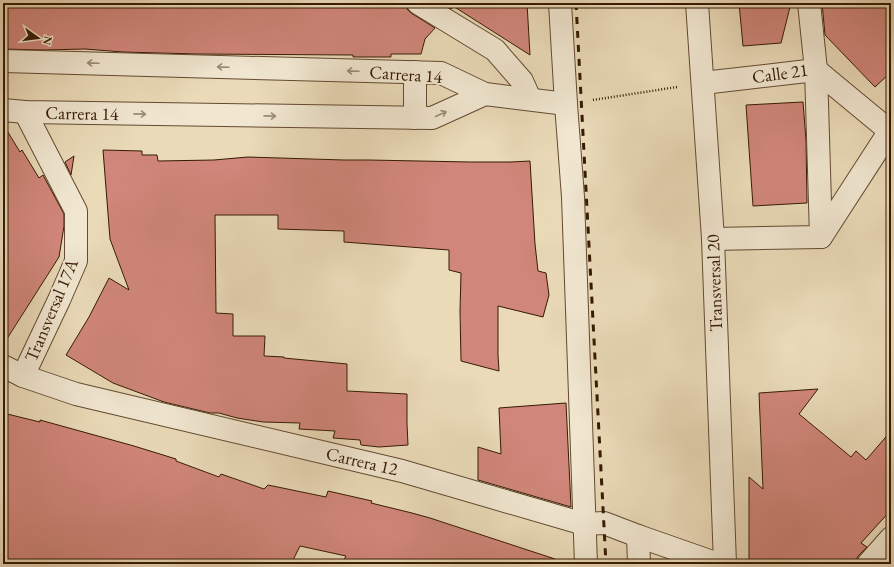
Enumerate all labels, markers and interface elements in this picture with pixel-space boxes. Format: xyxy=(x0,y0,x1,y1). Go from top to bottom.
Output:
north arrow xyxy=(18,18,58,58)
text: N xyxy=(40,34,56,47)
street label: Calle 21 xyxy=(750,58,810,88)
one-way arrow xyxy=(87,59,100,67)
street label: Carrera 14 xyxy=(369,60,444,88)
one-way arrow xyxy=(217,63,230,71)
one-way arrow xyxy=(347,67,360,74)
street label: Carrera 14 xyxy=(45,101,119,125)
one-way arrow xyxy=(133,110,146,118)
one-way arrow xyxy=(435,110,447,117)
one-way arrow xyxy=(263,112,276,120)
street label: Transversal 20 xyxy=(701,234,727,332)
street label: Transversal 17A xyxy=(19,254,83,365)
street label: Carrera 12 xyxy=(324,442,401,481)

